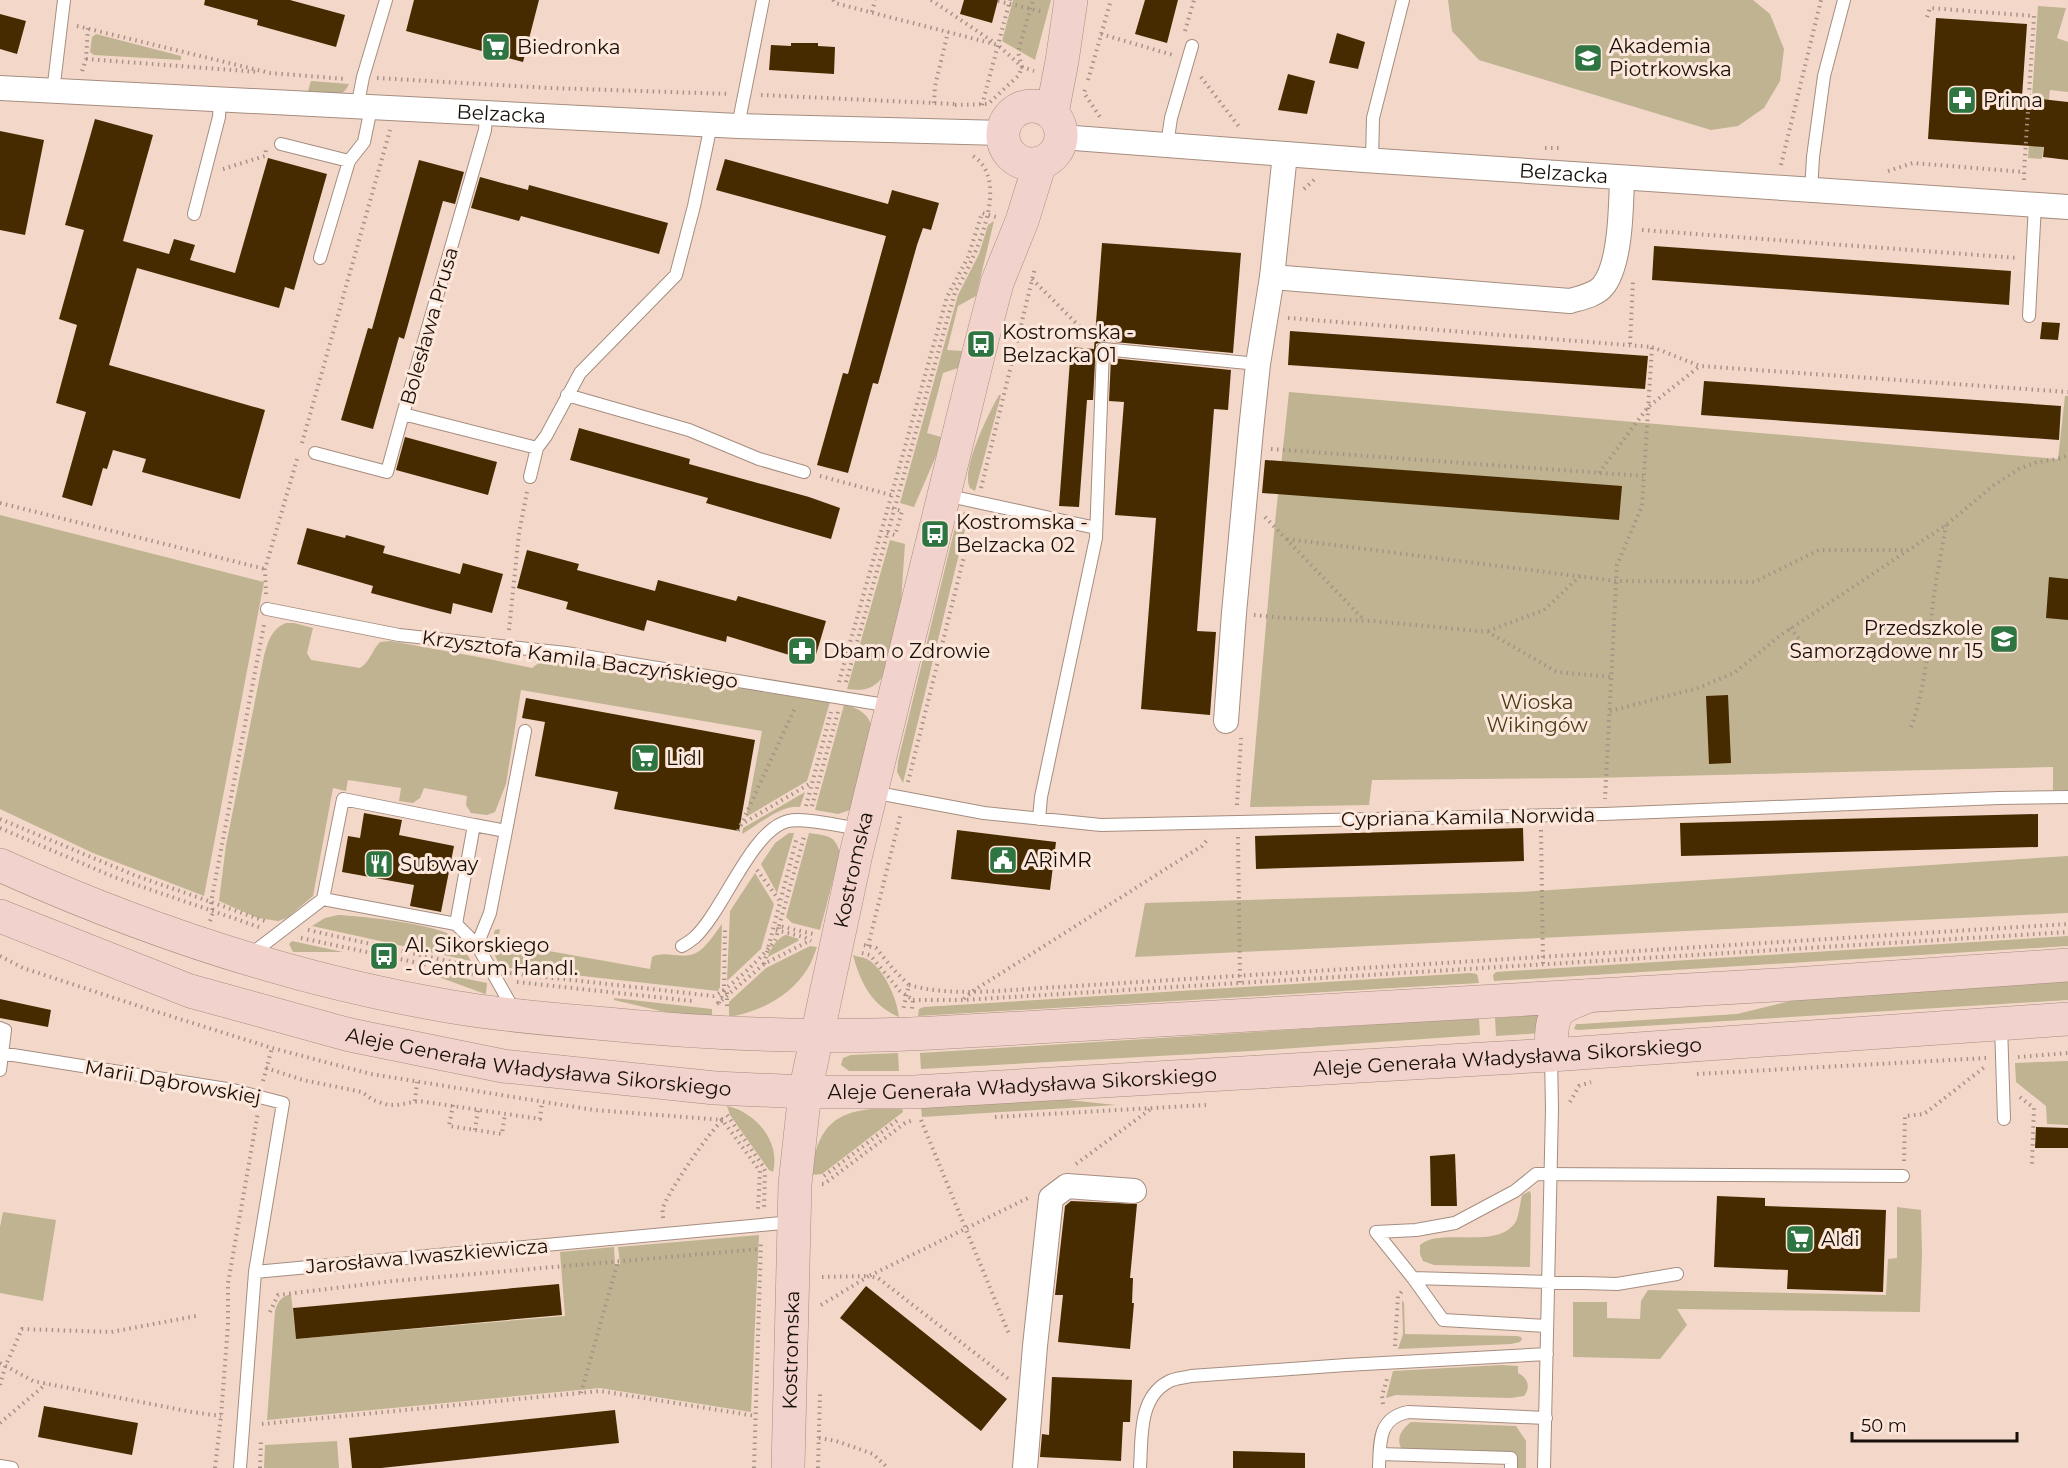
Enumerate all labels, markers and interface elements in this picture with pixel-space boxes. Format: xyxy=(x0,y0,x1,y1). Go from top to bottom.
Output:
supermarket icon: Biedronka xyxy=(480,31,512,63)
place label: Akademia Piotrkowska xyxy=(1609,34,1732,81)
place label: Biedronka xyxy=(517,35,621,59)
school or university icon: Akademia Piotrkowska xyxy=(1572,42,1604,74)
pharmacy icon: Prima xyxy=(1946,84,1978,116)
place label: Prima xyxy=(1983,88,2043,112)
street label: Belzacka xyxy=(456,100,547,128)
street label: Belzacka xyxy=(1518,158,1609,188)
street label: Bolesława Prusa xyxy=(395,244,463,408)
place label: Kostromska - Belzacka 01 xyxy=(1002,320,1134,367)
bus stop icon: Kostromska - Belzacka 01 xyxy=(965,328,997,360)
place label: Kostromska - Belzacka 02 xyxy=(956,510,1088,557)
bus stop icon: Kostromska - Belzacka 02 xyxy=(919,518,951,550)
place label: Przedszkole Samorządowe nr 15 xyxy=(1789,616,1983,663)
school or university icon: Przedszkole Samorządowe nr 15 xyxy=(1988,623,2020,655)
street label: Krzysztofa Kamila Baczyńskiego xyxy=(420,625,740,693)
pharmacy icon: Dbam o Zdrowie xyxy=(786,635,818,667)
place label: Dbam o Zdrowie xyxy=(823,639,990,663)
park label: Wioska Wikingów xyxy=(1486,690,1588,737)
supermarket icon: Lidl xyxy=(629,742,661,774)
place label: Lidl xyxy=(666,746,702,770)
street label: Cypriana Kamila Norwida xyxy=(1341,803,1595,831)
street label: Kostromska xyxy=(828,809,878,930)
public building icon: ARiMR xyxy=(987,844,1019,876)
restaurant icon: Subway xyxy=(363,848,395,880)
place label: ARiMR xyxy=(1024,848,1092,872)
place label: Subway xyxy=(400,852,479,876)
place label: Al. Sikorskiego - Centrum Handl. xyxy=(405,933,578,980)
bus stop icon: Al. Sikorskiego - Centrum Handl. xyxy=(368,940,400,972)
street label: Aleje Generała Władysława Sikorskiego xyxy=(344,1022,732,1101)
street label: Aleje Generała Władysława Sikorskiego xyxy=(1312,1033,1703,1081)
street label: Marii Dąbrowskiej xyxy=(83,1055,263,1109)
street label: Aleje Generała Władysława Sikorskiego xyxy=(828,1062,1217,1104)
supermarket icon: Aldi xyxy=(1784,1223,1816,1255)
place label: Aldi xyxy=(1821,1227,1860,1251)
street label: Jarosława Iwaszkiewicza xyxy=(304,1233,549,1279)
street label: Kostromska xyxy=(777,1290,804,1410)
scale bar xyxy=(1852,1405,2017,1443)
text: 50 m xyxy=(1861,1415,1907,1437)

